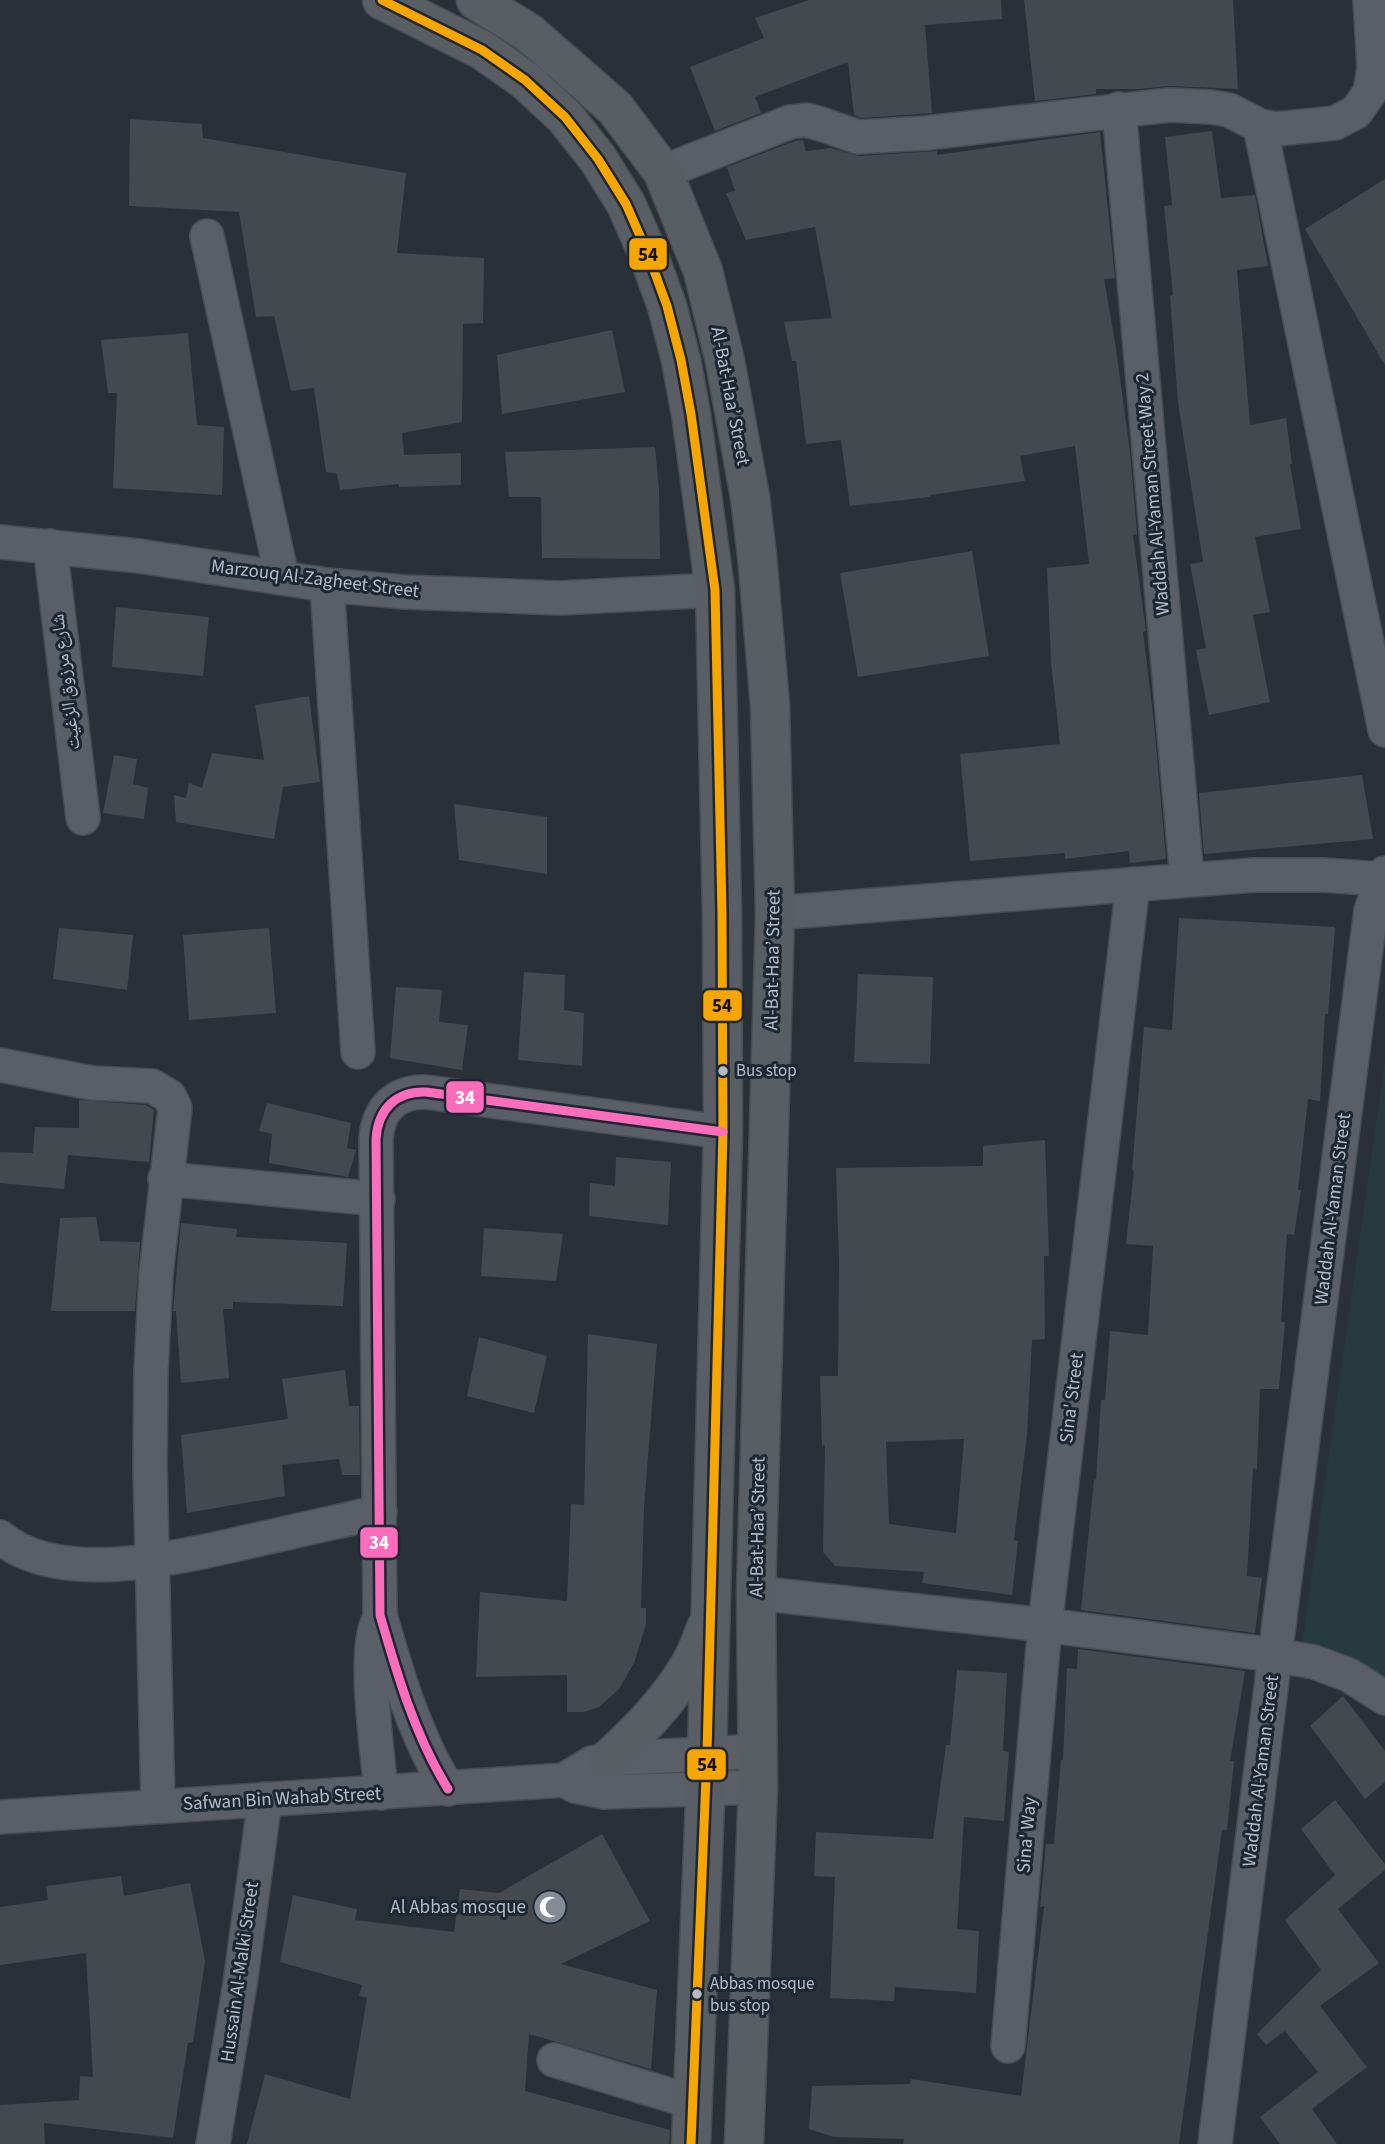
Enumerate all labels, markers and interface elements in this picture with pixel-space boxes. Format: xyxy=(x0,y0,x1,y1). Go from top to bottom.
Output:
line badge: 54 xyxy=(628,237,668,271)
text: 54 xyxy=(638,242,658,269)
street label: Al-Bat-Haa’ Street xyxy=(703,324,757,468)
street label: Waddah Al-Yaman Street Way 2 xyxy=(1129,372,1177,616)
street label: Marzouq Al-Zagheet Street xyxy=(209,553,421,605)
street label: شارع مرزوق الزغيت xyxy=(44,612,88,752)
street label: Al-Bat-Haa’ Street xyxy=(758,889,788,1031)
line badge: 54 xyxy=(702,989,743,1022)
text: 54 xyxy=(712,993,732,1020)
place label: Bus stop xyxy=(736,1059,797,1083)
marker: Bus stop xyxy=(716,1064,730,1078)
line badge: 34 xyxy=(445,1080,485,1114)
text: 34 xyxy=(455,1085,475,1112)
street label: Waddah Al-Yaman Street xyxy=(1308,1111,1358,1307)
street label: Sina' Street xyxy=(1053,1351,1091,1445)
street label: Al-Bat-Haa’ Street xyxy=(743,1456,773,1598)
line badge: 34 xyxy=(359,1526,399,1559)
text: 34 xyxy=(369,1530,389,1557)
street label: Waddah Al-Yaman Street xyxy=(1236,1673,1286,1869)
line badge: 54 xyxy=(686,1748,727,1781)
text: 54 xyxy=(697,1752,717,1779)
street label: Safwan Bin Wahab Street xyxy=(182,1780,382,1818)
street label: Sina' Way xyxy=(1010,1796,1044,1874)
street label: Hussain Al-Malki Street xyxy=(214,1879,266,2064)
mosque icon: Al Abbas mosque xyxy=(531,1888,569,1926)
place label: Al Abbas mosque xyxy=(390,1894,526,1921)
place label: Abbas mosque bus stop xyxy=(710,1972,814,2018)
marker: Abbas mosque bus stop xyxy=(690,1987,704,2001)

